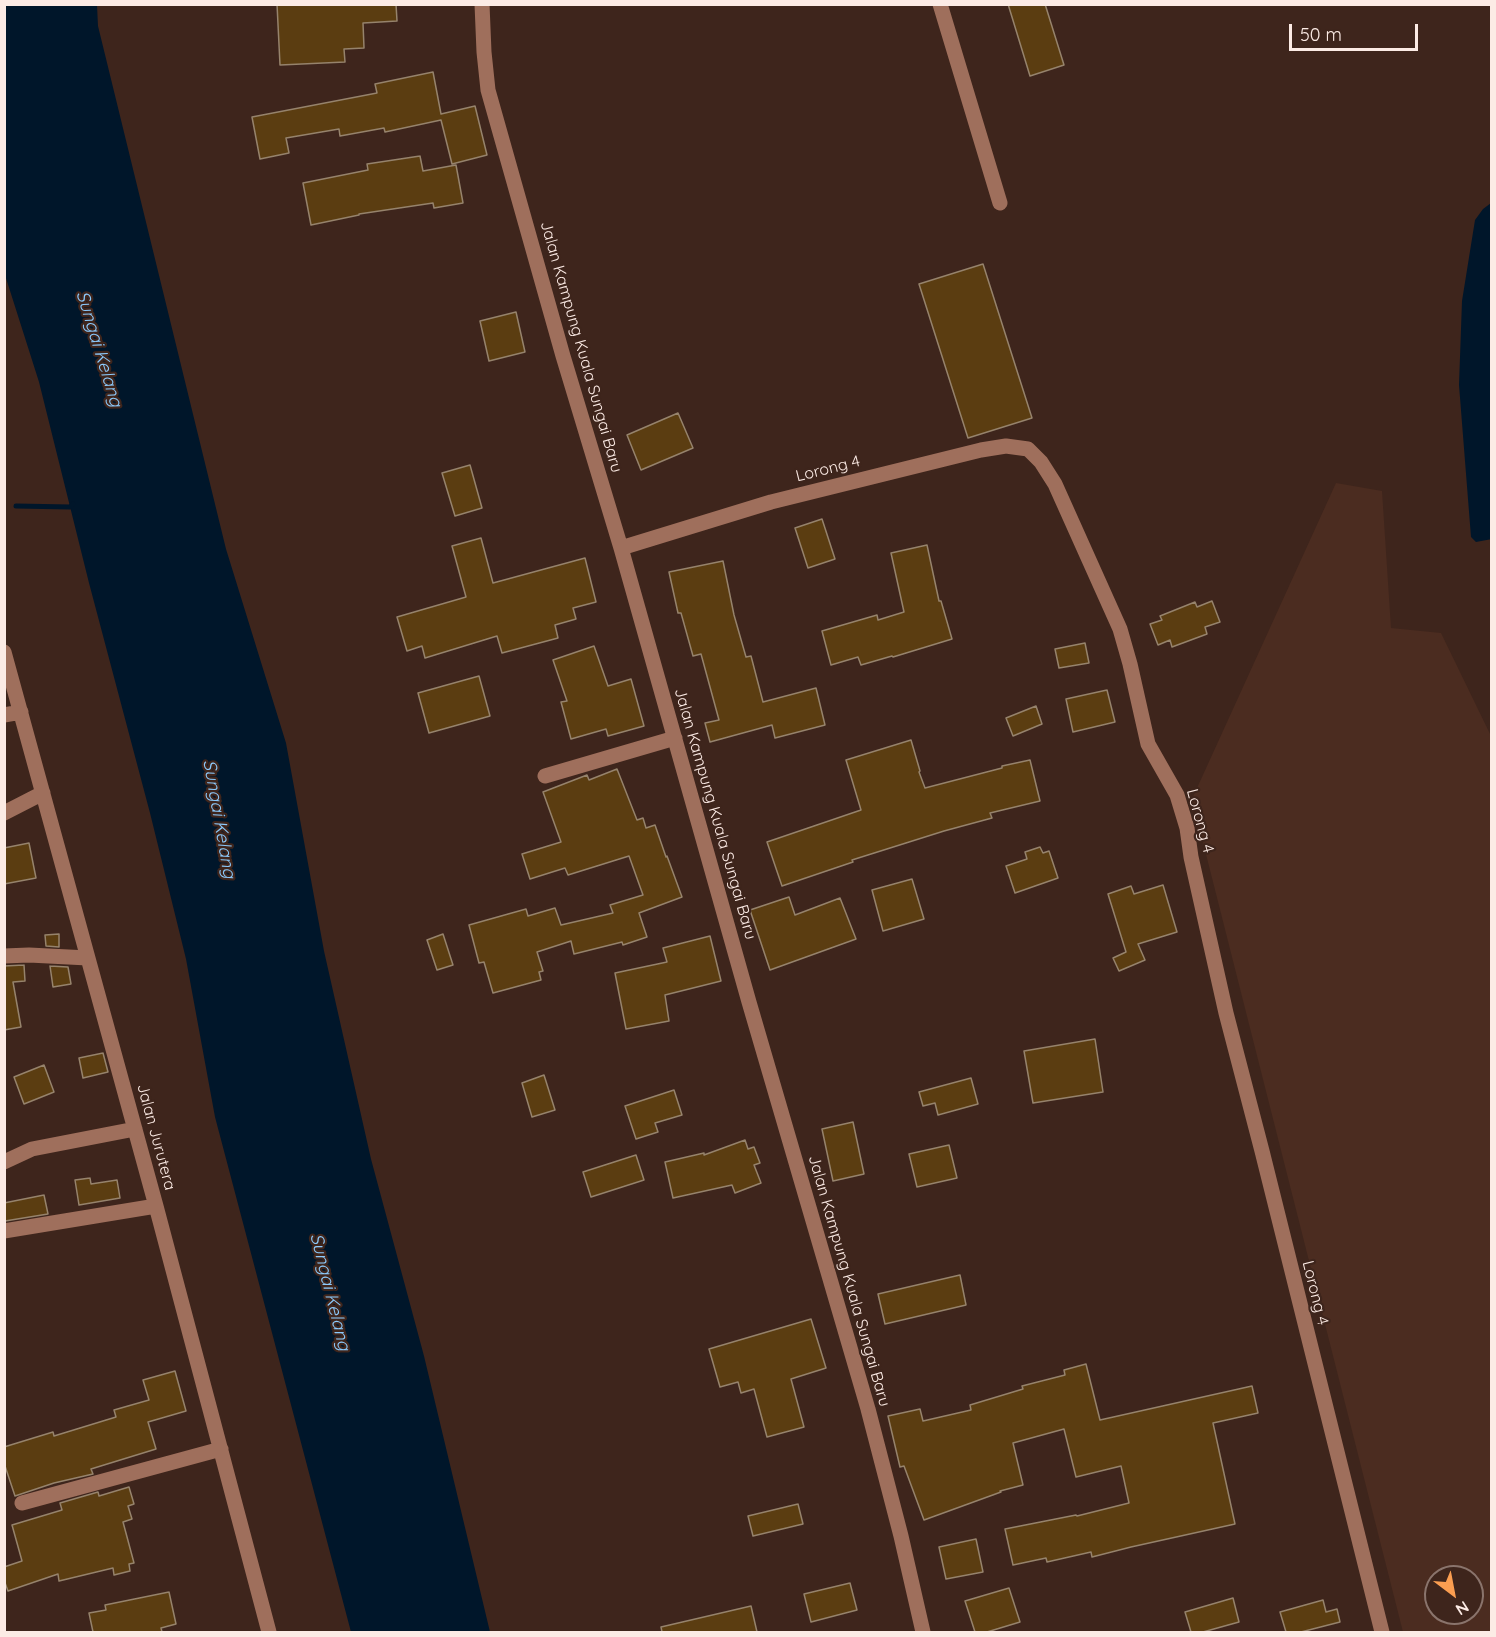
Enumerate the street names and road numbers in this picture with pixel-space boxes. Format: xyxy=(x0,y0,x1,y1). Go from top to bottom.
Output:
street label: Jalan Kampung Kuala Sungai Baru xyxy=(536,219,626,475)
street label: Lorong 4 xyxy=(794,452,862,486)
street label: Jalan Kampung Kuala Sungai Baru xyxy=(670,686,760,942)
street label: Lorong 4 xyxy=(1182,787,1218,855)
street label: Jalan Jurutera xyxy=(133,1082,179,1192)
street label: Jalan Kampung Kuala Sungai Baru xyxy=(804,1153,894,1409)
street label: Lorong 4 xyxy=(1298,1259,1332,1327)

